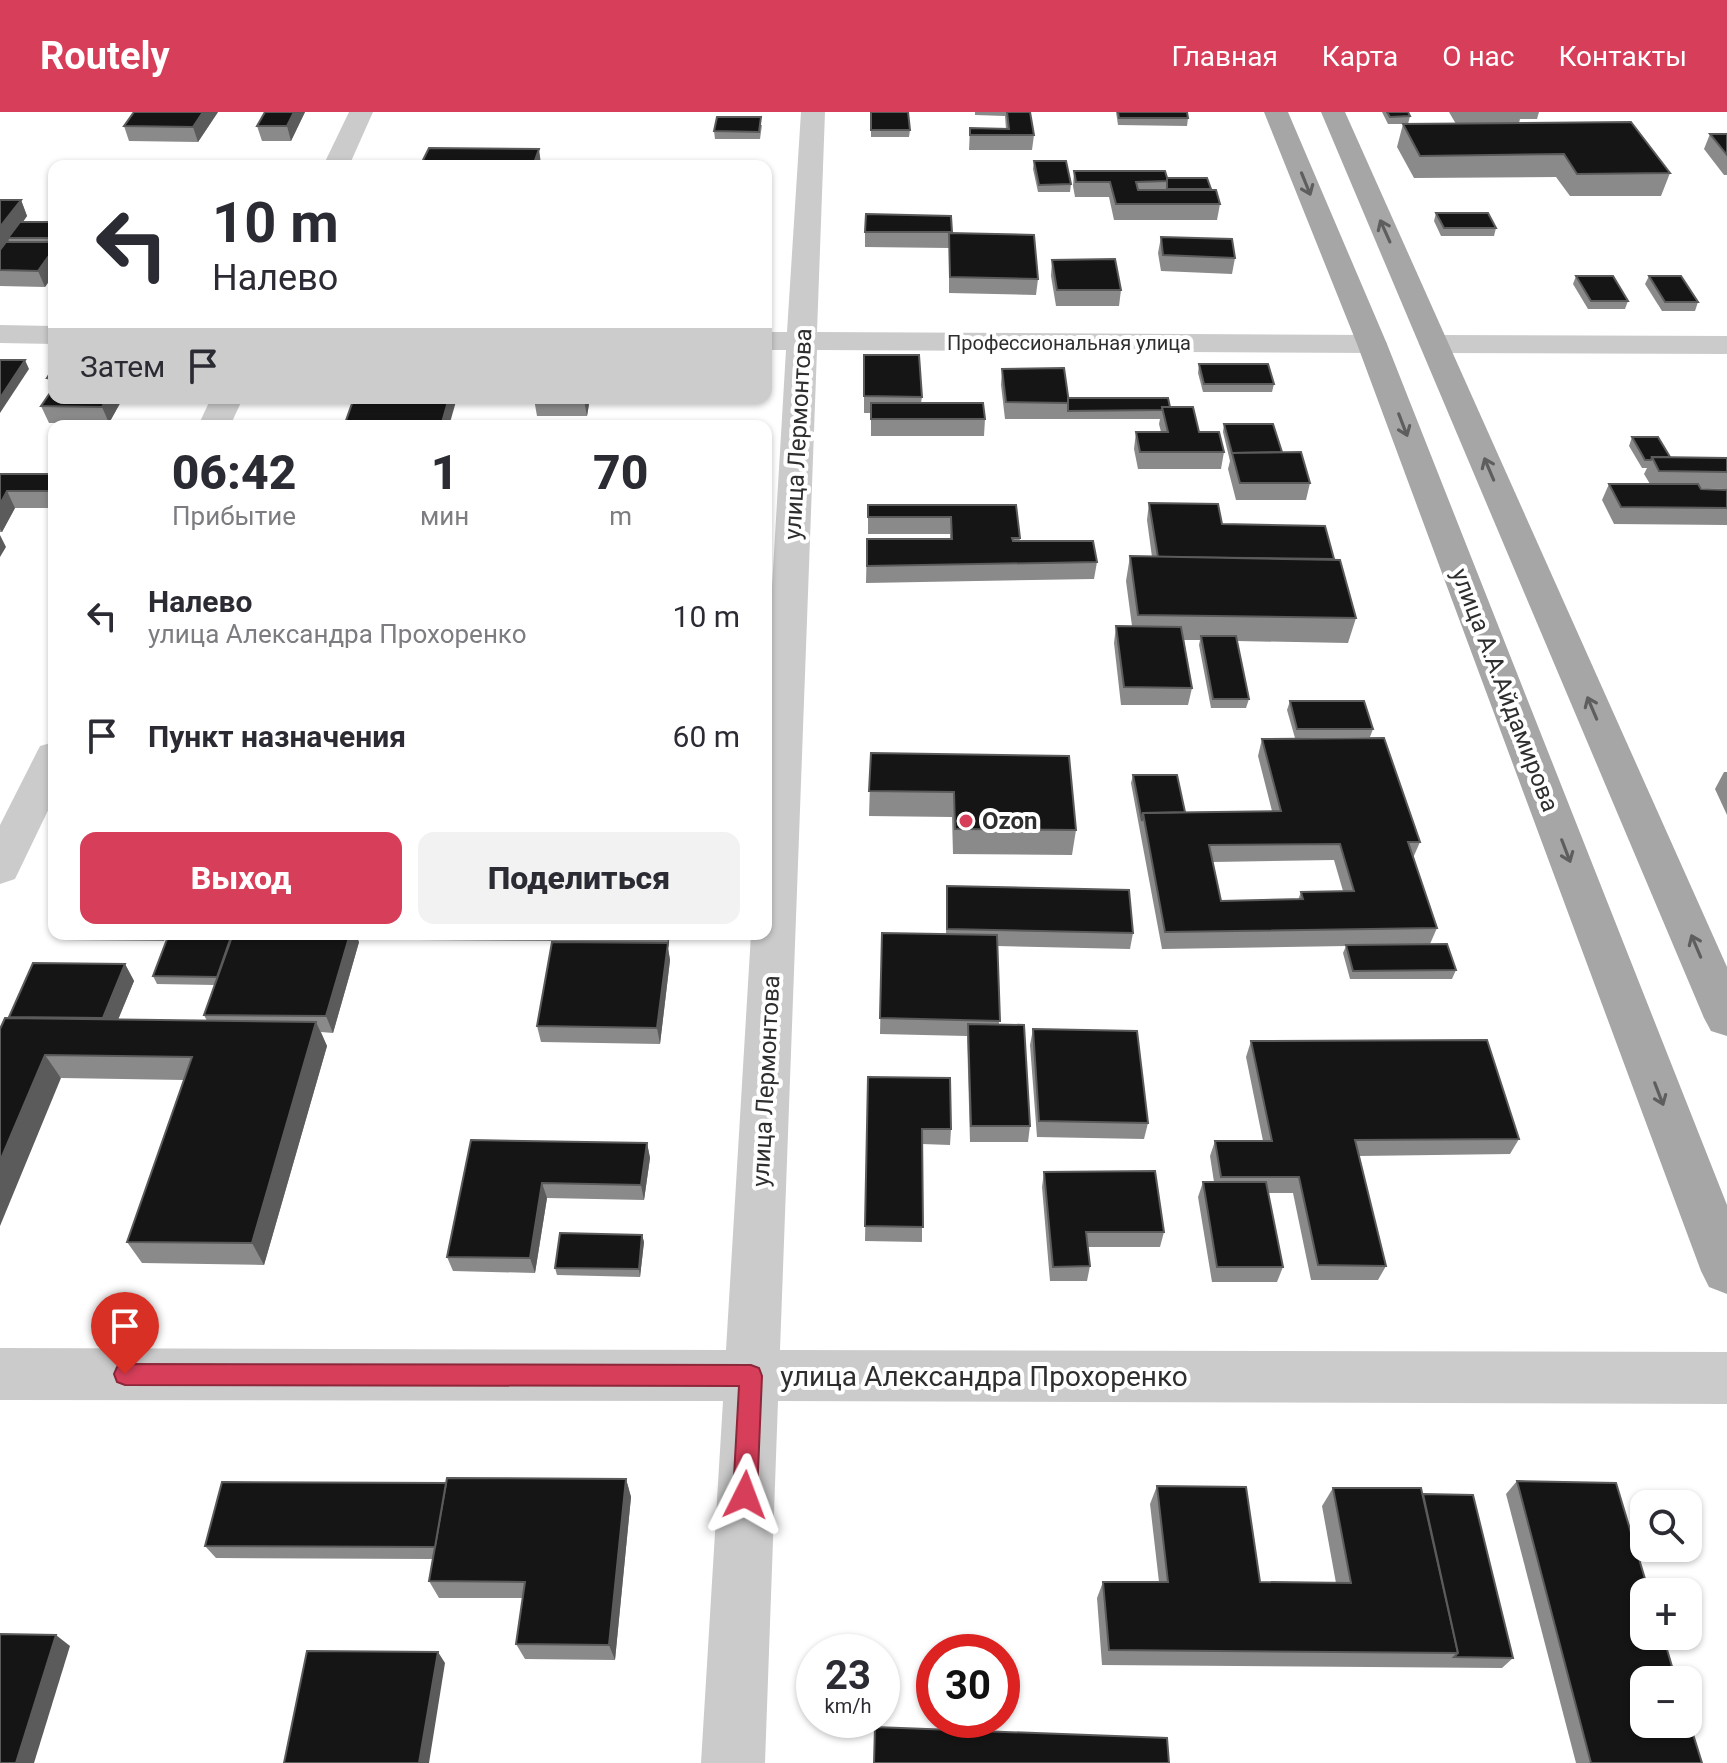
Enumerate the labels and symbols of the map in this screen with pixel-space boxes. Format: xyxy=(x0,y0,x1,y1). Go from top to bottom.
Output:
one-way arrow xyxy=(1300,171,1314,196)
one-way arrow xyxy=(1377,219,1392,244)
street label: улица Лермонтова xyxy=(778,327,818,541)
street label: Профессиональная улица xyxy=(947,331,1191,355)
one-way arrow xyxy=(1397,412,1411,437)
one-way arrow xyxy=(1480,457,1495,482)
street label: улица А.А.Айдамирова xyxy=(1446,564,1564,816)
one-way arrow xyxy=(1584,696,1599,721)
place label: Ozon xyxy=(982,807,1038,835)
marker: Ozon xyxy=(957,812,975,830)
one-way arrow xyxy=(1560,838,1574,863)
one-way arrow xyxy=(1688,934,1703,958)
street label: улица Лермонтова xyxy=(746,974,786,1188)
one-way arrow xyxy=(1653,1081,1667,1106)
pin xyxy=(91,1292,159,1374)
street label: улица Александра Прохоренко xyxy=(780,1360,1188,1393)
position arrow xyxy=(703,1453,787,1537)
speed limit sign: 30 xyxy=(916,1634,1020,1738)

